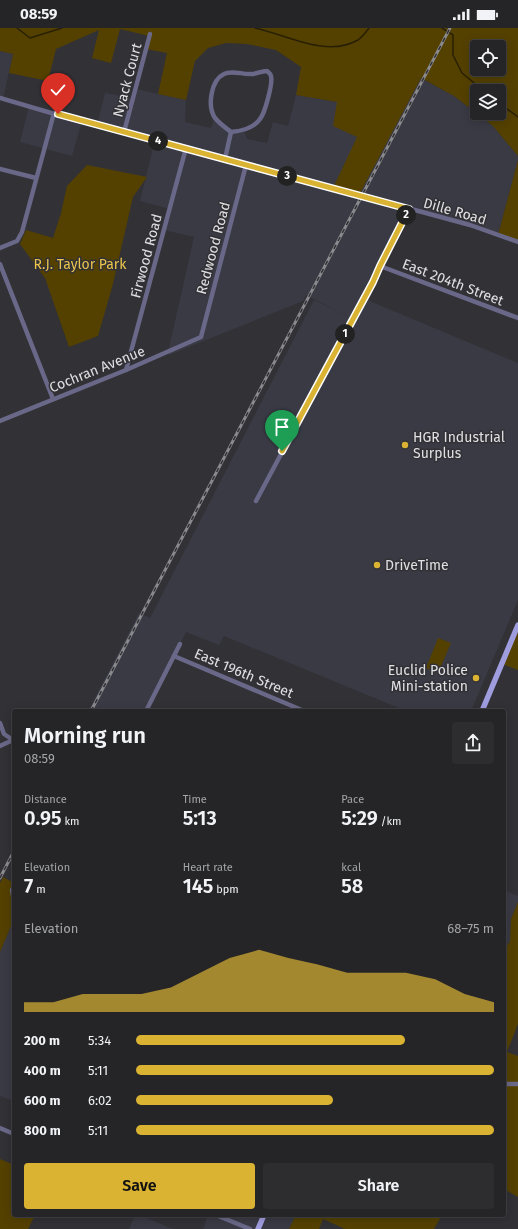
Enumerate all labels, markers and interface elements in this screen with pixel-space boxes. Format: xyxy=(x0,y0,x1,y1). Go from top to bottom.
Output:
text: 08:59 xyxy=(20,5,57,23)
street label: Nyack Court xyxy=(109,40,146,119)
map controls xyxy=(470,40,506,120)
button: locate xyxy=(470,40,506,76)
pin xyxy=(41,73,75,114)
icon: check xyxy=(47,79,69,101)
button: layers xyxy=(470,84,506,120)
pin: 4 xyxy=(148,131,168,151)
text: 4 xyxy=(155,134,161,147)
pin: 3 xyxy=(277,166,297,186)
text: 3 xyxy=(284,169,290,182)
street label: Dille Road xyxy=(421,194,488,229)
street label: Redwood Road xyxy=(193,200,234,296)
pin: 2 xyxy=(396,205,416,225)
text: 2 xyxy=(403,208,409,221)
street label: Firwood Road xyxy=(127,212,166,300)
street label: East 204th Street xyxy=(400,255,507,310)
park label: R.J. Taylor Park xyxy=(34,256,127,273)
pin: 1 xyxy=(335,324,355,344)
text: 1 xyxy=(342,327,348,340)
street label: Cochran Avenue xyxy=(47,343,147,396)
pin xyxy=(265,410,299,451)
icon: arrive xyxy=(271,416,293,438)
place label: HGR Industrial Surplus xyxy=(413,429,505,462)
marker: HGR Industrial Surplus xyxy=(400,440,410,450)
place label: DriveTime xyxy=(385,557,449,574)
marker: DriveTime xyxy=(372,560,382,570)
street label: East 196th Street xyxy=(192,645,297,702)
place label: Euclid Police Mini-station xyxy=(388,662,468,695)
marker: Euclid Police Mini-station xyxy=(471,673,481,683)
text: Morning run xyxy=(24,722,146,749)
button: share xyxy=(452,722,494,764)
text: 08:59 xyxy=(24,751,55,766)
text: Distance xyxy=(24,793,67,806)
text: Time xyxy=(183,793,207,806)
text: Pace xyxy=(341,793,364,806)
text: 0.95 xyxy=(24,806,62,830)
text: 5:13 xyxy=(183,806,217,830)
text: 5:29 xyxy=(341,806,378,830)
text: km xyxy=(62,815,79,828)
text: /km xyxy=(378,815,401,828)
text: Elevation xyxy=(24,861,70,874)
text: Heart rate xyxy=(183,861,233,874)
text: kcal xyxy=(341,861,361,874)
text: 7 xyxy=(24,874,33,898)
text: 145 xyxy=(183,874,213,898)
text: 58 xyxy=(341,874,363,898)
text: m xyxy=(33,883,46,896)
text: bpm xyxy=(213,883,239,896)
text: Elevation xyxy=(24,921,78,936)
text: 68–75 m xyxy=(447,921,494,936)
text: 200 m xyxy=(24,1033,60,1048)
text: 5:34 xyxy=(88,1033,111,1048)
text: 400 m xyxy=(24,1063,61,1078)
text: 5:11 xyxy=(88,1063,108,1078)
text: 600 m xyxy=(24,1093,61,1108)
text: 6:02 xyxy=(88,1093,112,1108)
text: 800 m xyxy=(24,1123,61,1138)
text: 5:11 xyxy=(88,1123,108,1138)
button: Save xyxy=(24,1163,255,1209)
button: Share xyxy=(263,1163,494,1209)

